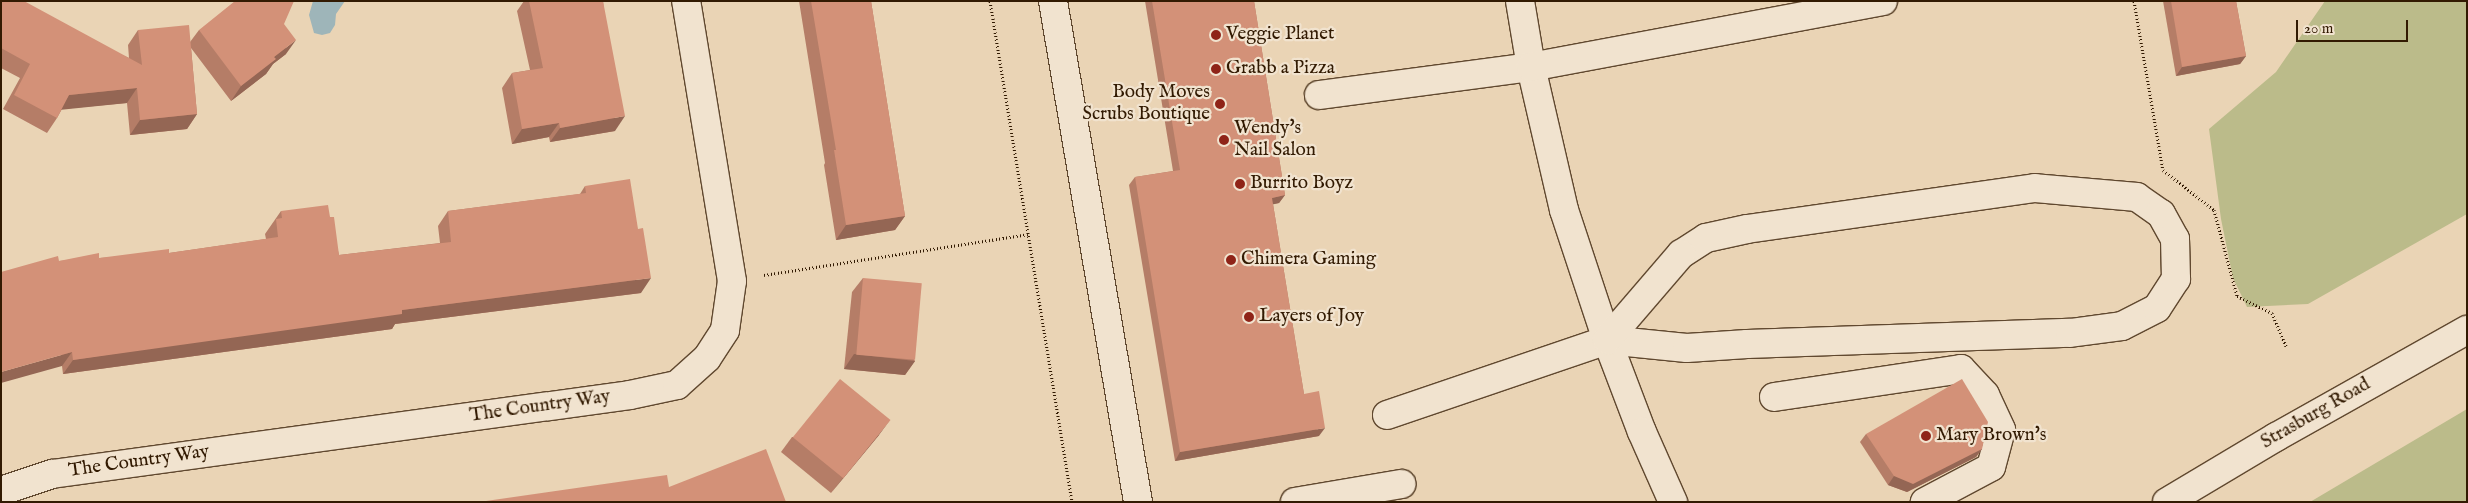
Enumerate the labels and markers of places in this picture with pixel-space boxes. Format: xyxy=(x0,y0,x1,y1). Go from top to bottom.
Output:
place label: Veggie Planet xyxy=(1226,24,1334,46)
marker: Veggie Planet xyxy=(1210,29,1222,41)
place label: Grabb a Pizza xyxy=(1226,58,1335,80)
marker: Grabb a Pizza xyxy=(1210,63,1222,75)
place label: Body Moves Scrubs Boutique xyxy=(1082,82,1210,126)
marker: Body Moves Scrubs Boutique xyxy=(1214,98,1226,110)
place label: Wendy's Nail Salon xyxy=(1234,118,1316,162)
marker: Wendy's Nail Salon xyxy=(1218,134,1230,146)
place label: Burrito Boyz xyxy=(1250,173,1353,195)
marker: Burrito Boyz xyxy=(1234,178,1246,190)
place label: Chimera Gaming xyxy=(1241,249,1376,271)
marker: Chimera Gaming xyxy=(1225,254,1237,266)
place label: Layers of Joy xyxy=(1259,306,1364,328)
marker: Layers of Joy xyxy=(1243,311,1255,323)
place label: Mary Brown's xyxy=(1936,425,2047,447)
marker: Mary Brown's xyxy=(1920,430,1932,442)

